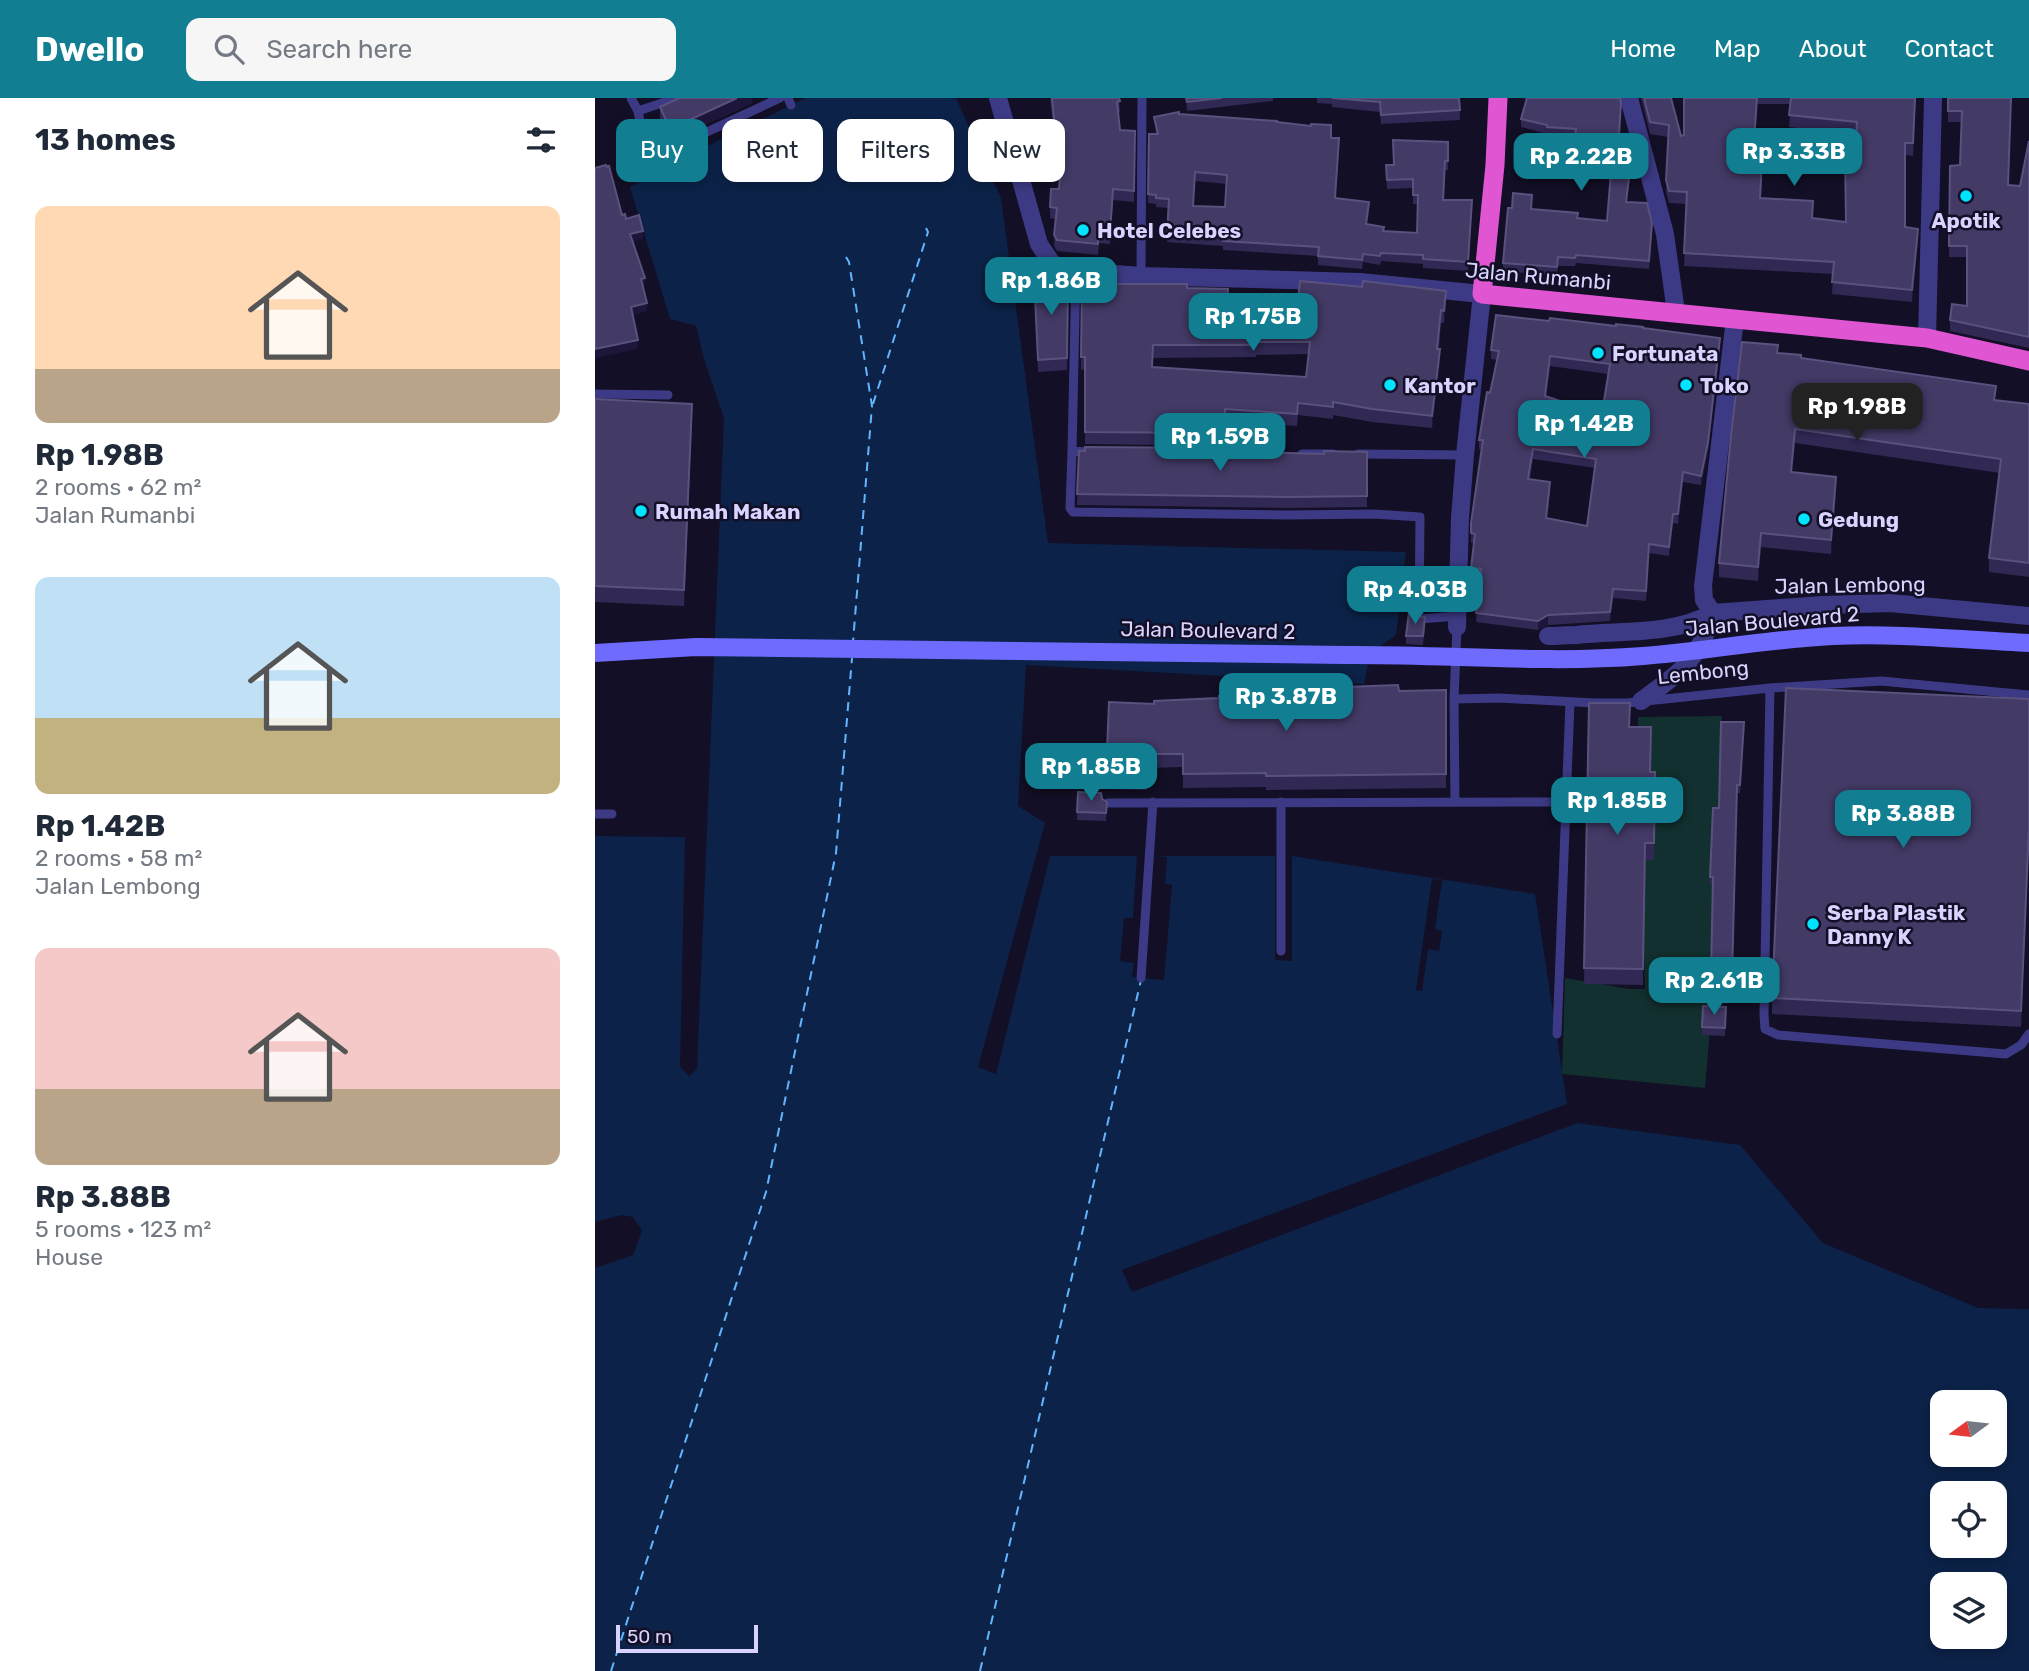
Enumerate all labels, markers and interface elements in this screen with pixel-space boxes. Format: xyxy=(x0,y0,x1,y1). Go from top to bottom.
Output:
search box xyxy=(186,18,676,81)
text: Dwello xyxy=(35,30,144,69)
icon: search xyxy=(210,30,248,68)
text: Search here xyxy=(266,34,412,65)
text: Home xyxy=(1610,35,1676,63)
text: Map xyxy=(1714,35,1761,63)
text: About xyxy=(1799,35,1867,63)
text: Contact xyxy=(1905,35,1994,63)
chip: Buy xyxy=(616,119,708,182)
chip: Rent xyxy=(722,119,823,182)
chip: Filters xyxy=(837,119,954,182)
chip: New xyxy=(968,119,1065,182)
icon: filters xyxy=(522,121,560,159)
text: 13 homes xyxy=(35,122,176,158)
pin: Rp 3.33B xyxy=(1722,129,1866,188)
pin: Rp 2.22B xyxy=(1509,134,1653,193)
text: Rp 3.33B xyxy=(1742,137,1846,165)
text: Rp 2.22B xyxy=(1530,142,1632,170)
marker: Apotik xyxy=(1958,188,1974,204)
place label: Apotik xyxy=(1931,208,2001,233)
place label: Hotel Celebes xyxy=(1097,218,1241,243)
marker: Hotel Celebes xyxy=(1075,222,1091,238)
icon: home xyxy=(235,252,361,378)
street label: Jalan Rumanbi xyxy=(1464,257,1612,295)
pin: Rp 1.86B xyxy=(979,258,1123,317)
text: Rp 1.86B xyxy=(1001,266,1101,294)
pin: Rp 1.75B xyxy=(1181,294,1325,353)
text: Rp 1.75B xyxy=(1205,302,1301,330)
place label: Fortunata xyxy=(1612,341,1718,366)
marker: Fortunata xyxy=(1590,345,1606,361)
place label: Kantor xyxy=(1404,373,1476,398)
place label: Toko xyxy=(1700,373,1749,398)
marker: Kantor xyxy=(1382,377,1398,393)
marker: Toko xyxy=(1678,377,1694,393)
pin: Rp 1.98B xyxy=(1785,384,1929,443)
text: Rp 1.98B xyxy=(1808,392,1906,420)
pin: Rp 1.42B xyxy=(1512,400,1656,460)
text: Rp 1.42B xyxy=(1534,409,1634,437)
pin: Rp 1.59B xyxy=(1148,414,1292,473)
text: Rp 1.59B xyxy=(1170,422,1270,450)
text: Rp 1.98B xyxy=(35,437,164,473)
text: 2 rooms · 62 m² xyxy=(35,473,201,501)
place label: Rumah Makan xyxy=(655,499,800,524)
text: Jalan Rumanbi xyxy=(35,501,195,529)
marker: Rumah Makan xyxy=(633,503,649,519)
place label: Gedung xyxy=(1818,507,1899,532)
marker: Gedung xyxy=(1796,511,1812,527)
pin: Rp 4.03B xyxy=(1343,566,1487,626)
street label: Jalan Lembong xyxy=(1774,571,1926,599)
text: Rp 4.03B xyxy=(1363,575,1467,603)
street label: Jalan Boulevard 2 xyxy=(1684,601,1860,641)
street label: Jalan Boulevard 2 xyxy=(1120,616,1296,644)
icon: home xyxy=(235,623,361,749)
street label: Lembong xyxy=(1656,655,1750,689)
pin: Rp 3.87B xyxy=(1214,674,1358,733)
text: Rp 3.87B xyxy=(1235,682,1337,710)
pin: Rp 1.85B xyxy=(1019,744,1163,803)
text: Rp 1.85B xyxy=(1041,752,1141,780)
pin: Rp 1.85B xyxy=(1545,778,1689,837)
text: Rp 1.85B xyxy=(1567,786,1667,814)
pin: Rp 3.88B xyxy=(1831,790,1975,850)
text: Rp 3.88B xyxy=(1851,799,1955,827)
text: Rp 1.42B xyxy=(35,808,165,844)
text: 2 rooms · 58 m² xyxy=(35,844,202,872)
text: Jalan Lembong xyxy=(35,872,201,900)
place label: Serba Plastik Danny K xyxy=(1827,900,1966,949)
marker: Serba Plastik Danny K xyxy=(1805,916,1821,932)
pin: Rp 2.61B xyxy=(1642,958,1786,1017)
text: Rp 2.61B xyxy=(1665,966,1763,994)
icon: home xyxy=(235,994,361,1120)
text: Rp 3.88B xyxy=(35,1179,171,1215)
text: 5 rooms · 123 m² xyxy=(35,1215,211,1243)
text: House xyxy=(35,1243,103,1271)
north arrow xyxy=(1930,1390,2007,1466)
map controls xyxy=(1930,1390,2007,1649)
button: locate xyxy=(1930,1481,2007,1558)
button: layers xyxy=(1930,1572,2007,1649)
scale bar xyxy=(616,1622,758,1654)
text: 50 m xyxy=(627,1625,672,1648)

